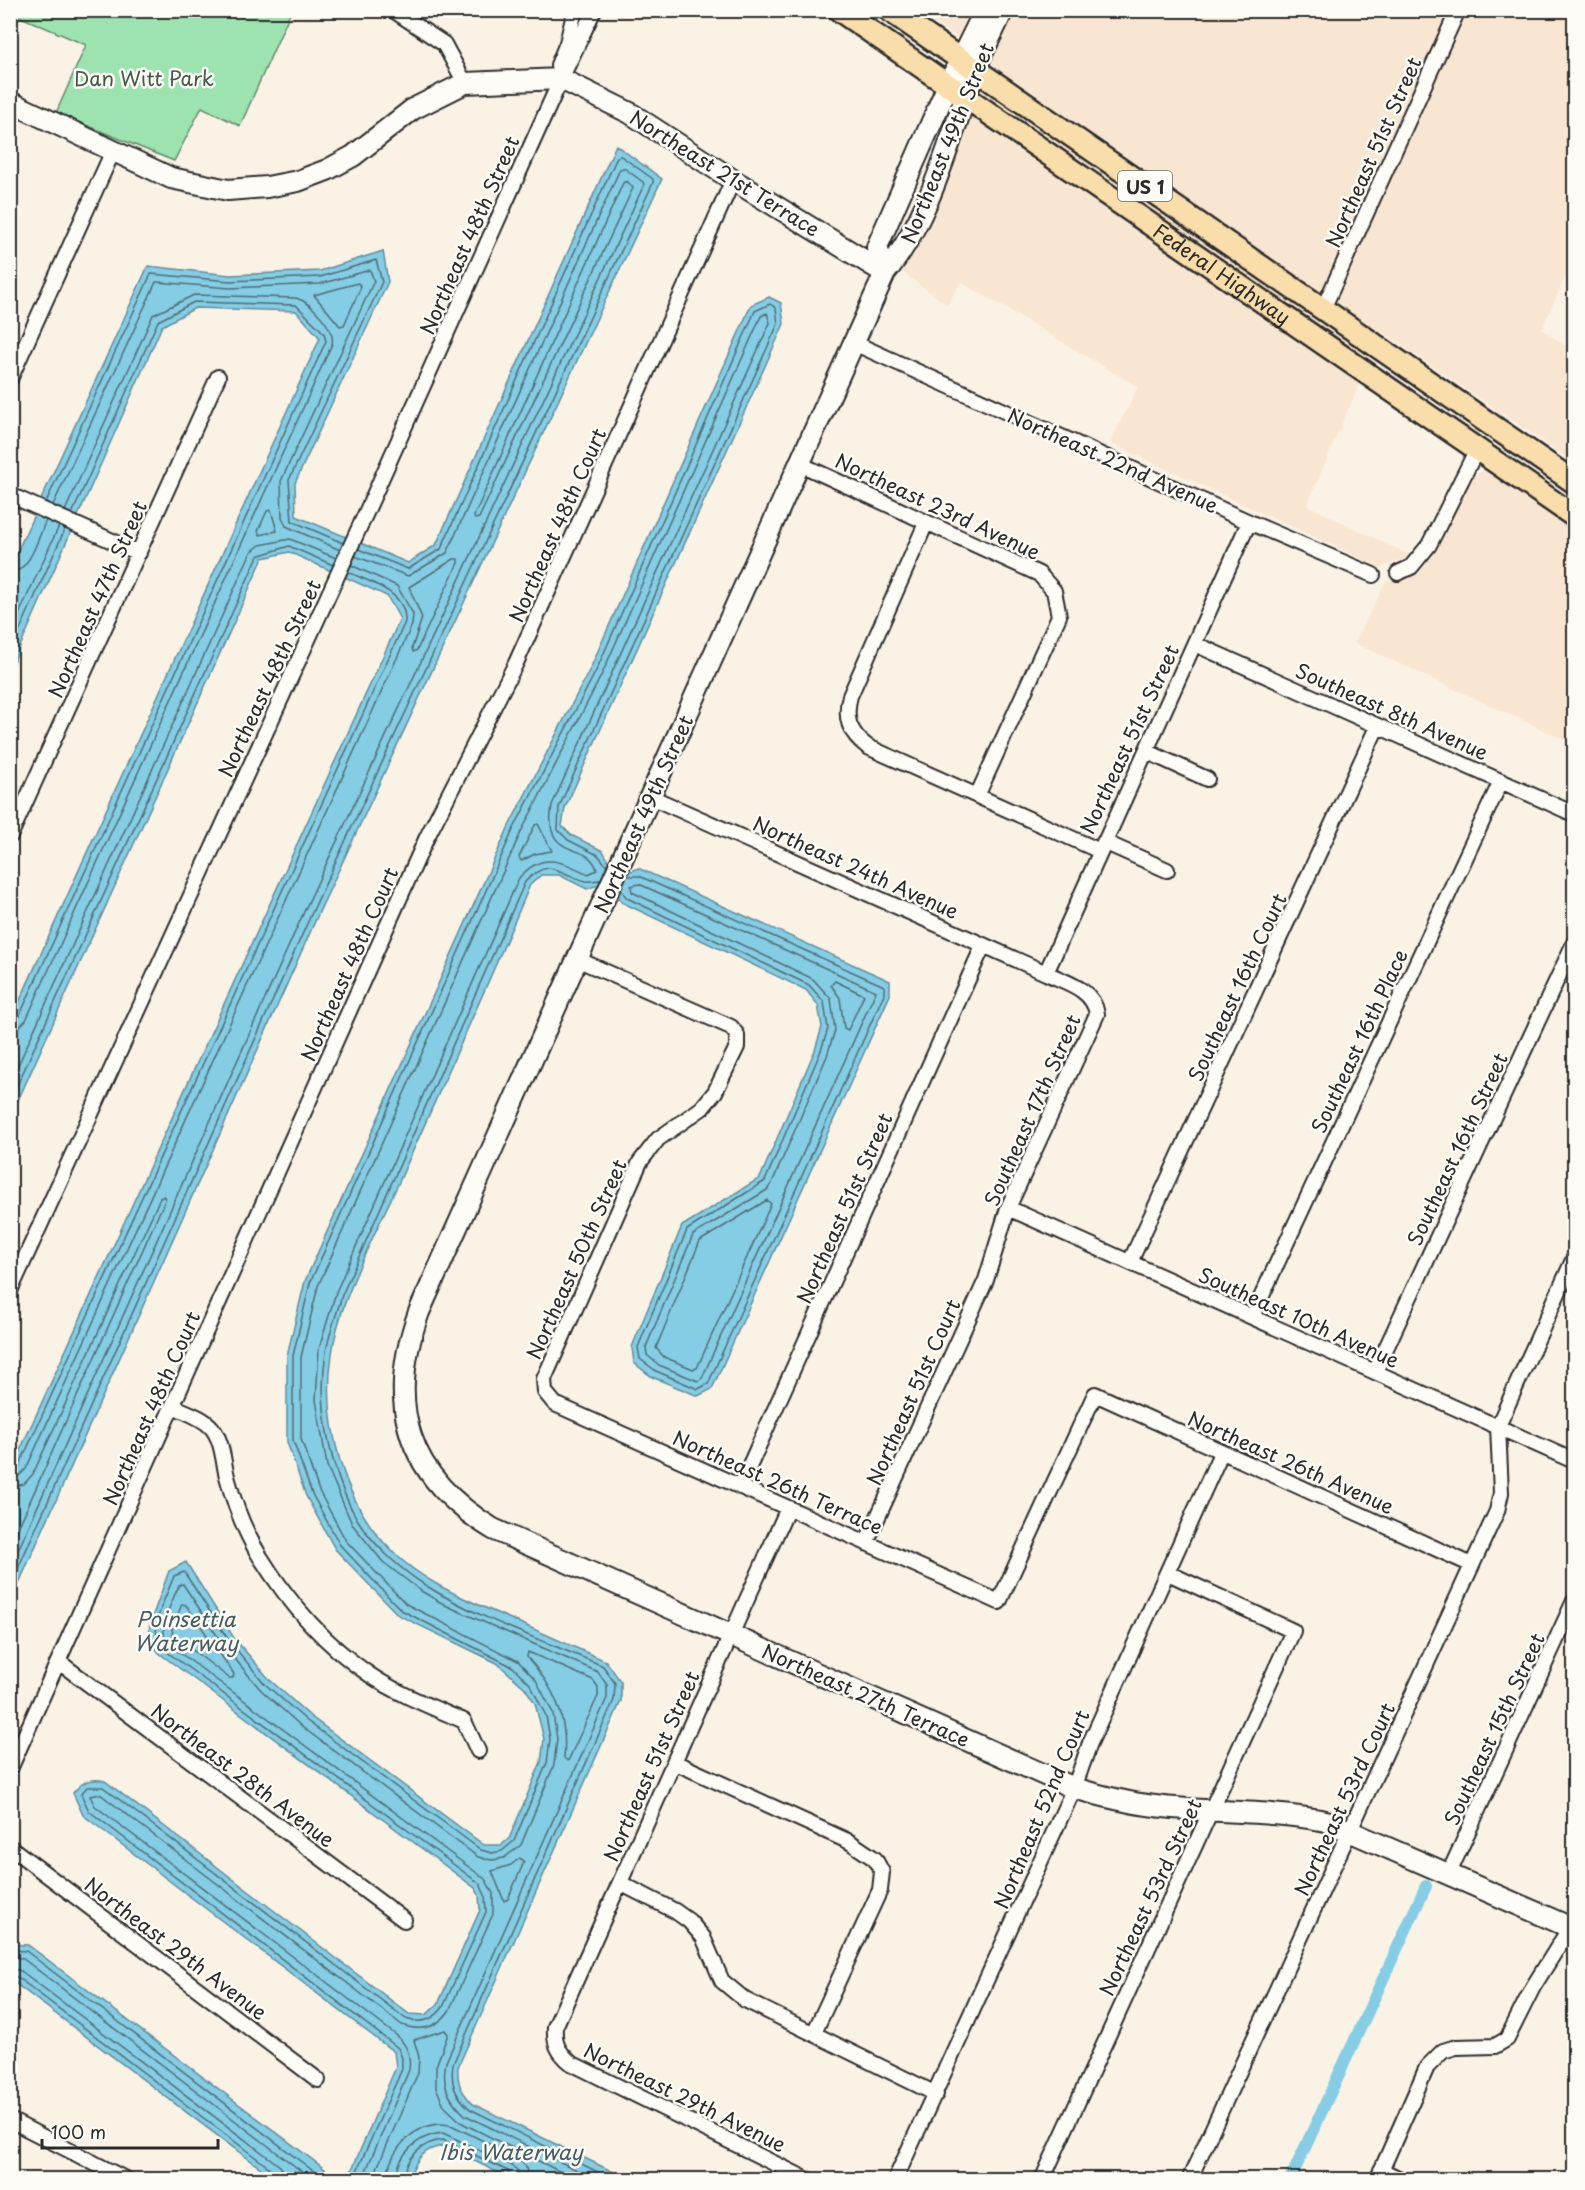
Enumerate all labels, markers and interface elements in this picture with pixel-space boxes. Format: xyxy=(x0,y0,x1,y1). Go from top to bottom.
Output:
street label: Northeast 49th Street xyxy=(893,38,1001,248)
street label: Northeast 51st Street xyxy=(1317,52,1429,252)
park label: Dan Witt Park xyxy=(74,63,214,93)
street label: Northeast 21st Terrace xyxy=(624,102,826,244)
street label: Northeast 48th Street xyxy=(412,131,526,339)
road number: US 1 xyxy=(1118,171,1172,201)
street label: Federal Highway xyxy=(1147,216,1297,332)
street label: Northeast 22nd Avenue xyxy=(1003,400,1223,520)
street label: Northeast 48th Court xyxy=(501,423,613,627)
street label: Northeast 23rd Avenue xyxy=(831,445,1046,567)
street label: Northeast 47th Street xyxy=(40,496,154,702)
street label: Northeast 48th Street xyxy=(210,574,328,782)
street label: Northeast 51st Street xyxy=(1072,639,1186,839)
street label: Southeast 8th Avenue xyxy=(1291,655,1493,767)
street label: Northeast 49th Street xyxy=(586,710,700,918)
street label: Northeast 24th Avenue xyxy=(748,808,964,926)
street label: Northeast 48th Court xyxy=(293,862,405,1066)
street label: Southeast 16th Court xyxy=(1180,888,1294,1086)
street label: Southeast 16th Place xyxy=(1303,944,1415,1138)
street label: Southeast 17th Street xyxy=(976,1009,1088,1211)
street label: Southeast 16th Street xyxy=(1399,1048,1515,1250)
street label: Northeast 51st Street xyxy=(788,1108,900,1308)
street label: Northeast 50th Street xyxy=(518,1154,634,1364)
street label: Southeast 10th Avenue xyxy=(1194,1259,1404,1375)
street label: Northeast 51st Court xyxy=(858,1294,968,1490)
street label: Northeast 48th Court xyxy=(95,1306,207,1510)
street label: Northeast 26th Avenue xyxy=(1183,1403,1399,1521)
street label: Northeast 26th Terrace xyxy=(668,1422,888,1542)
water label: Poinsettia Waterway xyxy=(134,1602,240,1658)
street label: Southeast 15th Street xyxy=(1436,1628,1552,1830)
street label: Northeast 27th Terrace xyxy=(758,1636,974,1754)
street label: Northeast 51st Street xyxy=(595,1666,707,1866)
street label: Northeast 28th Avenue xyxy=(145,1696,341,1854)
street label: Northeast 53rd Court xyxy=(1286,1698,1402,1900)
street label: Northeast 52nd Court xyxy=(985,1705,1097,1913)
street label: Northeast 53rd Street xyxy=(1091,1793,1209,2001)
street label: Northeast 29th Avenue xyxy=(78,1869,274,2027)
street label: Northeast 29th Avenue xyxy=(579,2035,791,2159)
scale bar xyxy=(42,2112,218,2150)
text: 100 m xyxy=(51,2118,106,2145)
water label: Ibis Waterway xyxy=(439,2135,585,2167)

